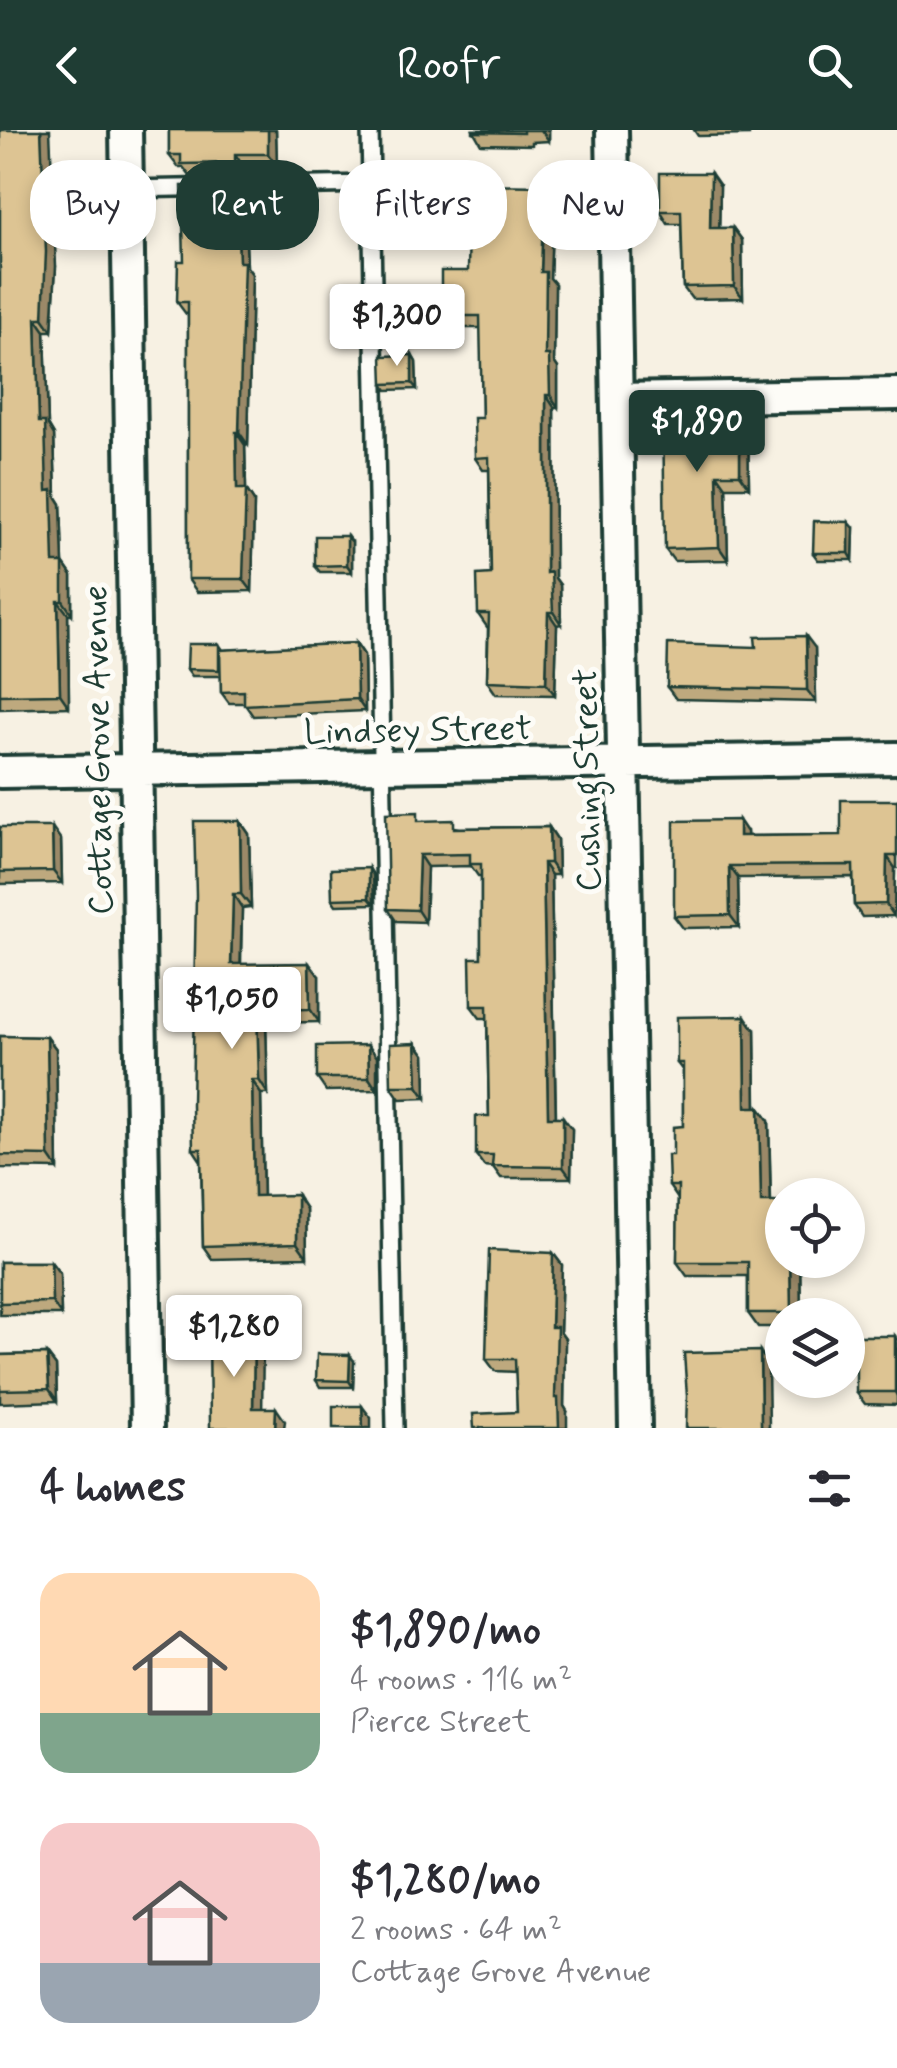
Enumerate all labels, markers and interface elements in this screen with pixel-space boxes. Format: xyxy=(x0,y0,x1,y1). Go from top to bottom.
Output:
text: Roofr xyxy=(397,36,500,95)
icon: back xyxy=(40,38,95,93)
icon: search xyxy=(802,38,857,93)
chip: Buy xyxy=(30,160,156,250)
chip: Rent xyxy=(176,160,319,250)
chip: Filters xyxy=(339,160,507,250)
chip: New xyxy=(527,160,659,250)
pin: $1,300 xyxy=(316,284,478,369)
text: $1,300 xyxy=(352,295,442,337)
pin: $1,890 xyxy=(616,390,778,475)
text: $1,890 xyxy=(651,401,743,443)
street label: Cottage Grove Avenue xyxy=(73,585,125,915)
street label: Cushing Street xyxy=(563,668,617,892)
street label: Lindsey Street xyxy=(304,706,532,756)
pin: $1,050 xyxy=(151,967,313,1052)
text: $1,050 xyxy=(185,978,279,1020)
map controls xyxy=(765,1178,865,1398)
button: locate xyxy=(765,1178,865,1278)
pin: $1,280 xyxy=(153,1295,315,1380)
button: layers xyxy=(765,1298,865,1398)
text: $1,280 xyxy=(188,1306,280,1348)
text: 4 homes xyxy=(40,1461,186,1516)
icon: filters xyxy=(802,1461,857,1516)
text: $1,890/mo xyxy=(350,1604,541,1659)
icon: home xyxy=(120,1613,240,1733)
text: 4 rooms · 116 m² xyxy=(350,1659,572,1701)
text: Pierce Street xyxy=(350,1701,531,1743)
text: $1,280/mo xyxy=(350,1854,541,1909)
icon: home xyxy=(120,1863,240,1983)
text: 2 rooms · 64 m² xyxy=(350,1909,562,1951)
text: Cottage Grove Avenue xyxy=(350,1951,652,1993)

